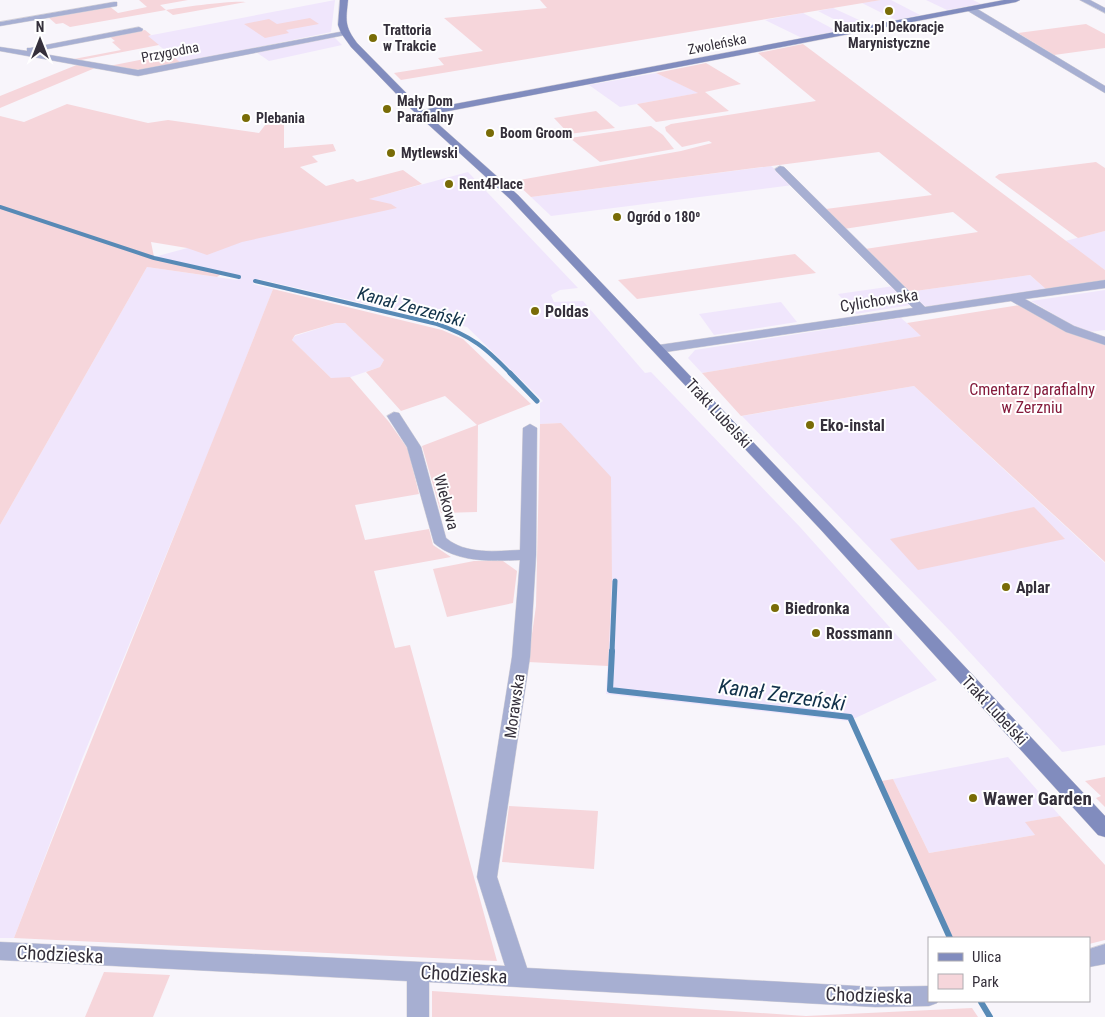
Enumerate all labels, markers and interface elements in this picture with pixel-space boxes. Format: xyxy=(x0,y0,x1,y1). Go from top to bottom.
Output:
marker: Nautix.pl Dekoracje Marynistyczne xyxy=(883,5,895,17)
north arrow xyxy=(15,15,65,65)
text: N xyxy=(36,19,44,35)
place label: Nautix.pl Dekoracje Marynistyczne xyxy=(834,19,944,51)
place label: Trattoria w Trakcie xyxy=(383,22,436,54)
street label: Zwoleńska xyxy=(686,30,748,58)
marker: Trattoria w Trakcie xyxy=(367,32,379,44)
street label: Przygodna xyxy=(140,39,200,65)
place label: Mały Dom Parafialny xyxy=(397,93,454,125)
marker: Mały Dom Parafialny xyxy=(381,103,393,115)
place label: Plebania xyxy=(256,110,305,126)
marker: Plebania xyxy=(240,112,252,124)
place label: Boom Groom xyxy=(500,125,572,141)
marker: Boom Groom xyxy=(484,127,496,139)
place label: Mytlewski xyxy=(401,145,458,161)
marker: Mytlewski xyxy=(385,147,397,159)
place label: Rent4Place xyxy=(459,176,523,192)
marker: Rent4Place xyxy=(443,178,455,190)
place label: Ogród o 180⁰ xyxy=(627,209,700,225)
marker: Ogród o 180⁰ xyxy=(611,211,623,223)
water label: Kanał Zerzeński xyxy=(355,282,468,331)
street label: Cylichowska xyxy=(839,285,919,316)
place label: Poldas xyxy=(545,302,589,321)
marker: Poldas xyxy=(529,305,541,317)
street label: Trakt Lubelski xyxy=(682,375,756,452)
park label: Cmentarz parafialny w Zerzniu xyxy=(969,380,1095,417)
place label: Eko-instal xyxy=(820,416,885,435)
marker: Eko-instal xyxy=(804,419,816,431)
street label: Wiekowa xyxy=(430,472,463,532)
place label: Aplar xyxy=(1016,578,1050,597)
marker: Aplar xyxy=(1000,581,1012,593)
place label: Biedronka xyxy=(785,599,850,618)
marker: Biedronka xyxy=(769,602,781,614)
place label: Rossmann xyxy=(826,624,893,643)
marker: Rossmann xyxy=(810,627,822,639)
street label: Trakt Lubelski xyxy=(958,672,1032,749)
street label: Morawska xyxy=(501,673,528,740)
water label: Kanał Zerzeński xyxy=(717,674,847,716)
place label: Wawer Garden xyxy=(983,787,1092,810)
marker: Wawer Garden xyxy=(967,792,979,804)
legend xyxy=(928,937,1090,1002)
street label: Chodzieska xyxy=(16,941,104,968)
text: Ulica xyxy=(972,948,1001,966)
street label: Chodzieska xyxy=(420,961,508,988)
text: Park xyxy=(972,973,999,991)
street label: Chodzieska xyxy=(825,982,913,1009)

